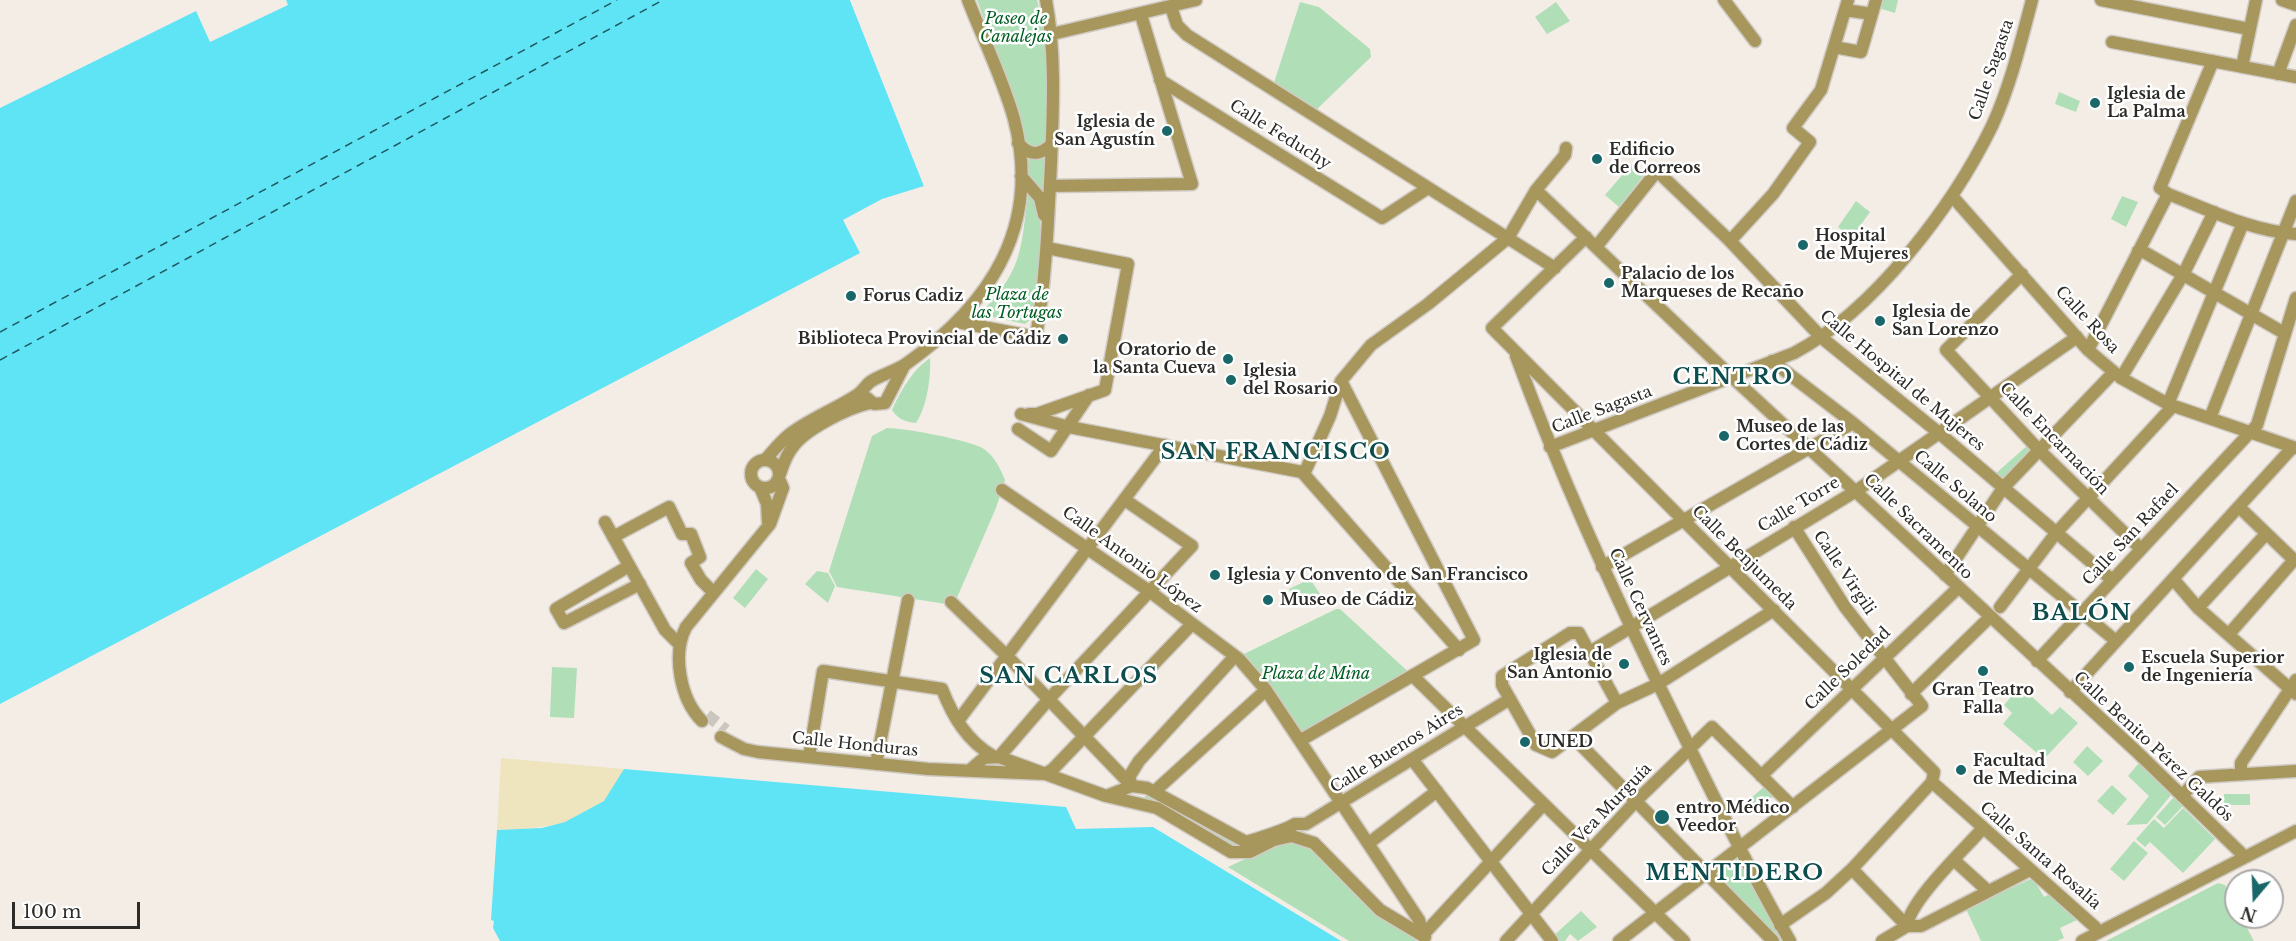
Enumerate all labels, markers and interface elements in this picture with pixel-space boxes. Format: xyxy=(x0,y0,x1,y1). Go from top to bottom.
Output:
park label: Paseo de Canalejas xyxy=(980,9,1052,47)
street label: Calle Sagasta xyxy=(1966,17,2018,123)
place label: Iglesia de La Palma xyxy=(2107,84,2186,122)
street label: Calle Feduchy xyxy=(1226,96,1334,174)
marker: Iglesia de La Palma xyxy=(2088,96,2102,110)
place label: Iglesia de San Agustín xyxy=(1054,112,1155,150)
marker: Iglesia de San Agustín xyxy=(1160,124,1174,138)
place label: Edificio de Correos xyxy=(1609,140,1701,178)
marker: Edificio de Correos xyxy=(1590,152,1604,166)
place label: Hospital de Mujeres xyxy=(1815,226,1908,264)
marker: Hospital de Mujeres xyxy=(1796,238,1810,252)
place label: Palacio de los Marqueses de Recaño xyxy=(1621,264,1804,302)
marker: Palacio de los Marqueses de Recaño xyxy=(1602,276,1616,290)
street label: Calle Rosa xyxy=(2051,282,2123,358)
park label: Plaza de las Tortugas xyxy=(972,285,1062,323)
place label: Forus Cadiz xyxy=(863,286,963,306)
marker: Forus Cadiz xyxy=(844,289,858,303)
place label: Iglesia de San Lorenzo xyxy=(1892,302,1999,340)
street label: Calle Hospital de Mujeres xyxy=(1816,306,1988,456)
marker: Iglesia de San Lorenzo xyxy=(1873,314,1887,328)
place label: Biblioteca Provincial de Cádiz xyxy=(798,329,1051,349)
marker: Biblioteca Provincial de Cádiz xyxy=(1056,332,1070,346)
place label: Oratorio de la Santa Cueva xyxy=(1093,340,1216,378)
marker: Oratorio de la Santa Cueva xyxy=(1221,352,1235,366)
place label: Iglesia del Rosario xyxy=(1243,361,1338,399)
district label: CENTRO xyxy=(1672,365,1794,391)
marker: Iglesia del Rosario xyxy=(1224,373,1238,387)
street label: Calle Encarnación xyxy=(1995,379,2113,499)
street label: Calle Sagasta xyxy=(1549,382,1655,438)
place label: Museo de las Cortes de Cádiz xyxy=(1736,417,1868,455)
marker: Museo de las Cortes de Cádiz xyxy=(1717,429,1731,443)
district label: SAN FRANCISCO xyxy=(1161,440,1391,466)
street label: Calle Solano xyxy=(1910,447,2000,527)
street label: Calle Sacramento xyxy=(1860,470,1976,584)
street label: Calle Torre xyxy=(1755,473,1843,537)
street label: Calle San Rafael xyxy=(2079,480,2183,590)
street label: Calle Benjumeda xyxy=(1688,502,1800,614)
street label: Calle Antonio López xyxy=(1058,503,1206,617)
street label: Calle Virgili xyxy=(1809,527,1879,619)
street label: Calle Cervantes xyxy=(1604,545,1676,669)
place label: Iglesia y Convento de San Francisco xyxy=(1227,565,1528,585)
marker: Iglesia y Convento de San Francisco xyxy=(1208,568,1222,582)
place label: Museo de Cádiz xyxy=(1280,590,1414,610)
marker: Museo de Cádiz xyxy=(1261,593,1275,607)
district label: BALÓN xyxy=(2032,601,2132,627)
street label: Calle Soledad xyxy=(1801,623,1895,715)
place label: Iglesia de San Antonio xyxy=(1507,645,1612,683)
place label: Escuela Superior de Ingeniería xyxy=(2141,648,2284,686)
marker: Iglesia de San Antonio xyxy=(1617,657,1631,671)
marker: Escuela Superior de Ingeniería xyxy=(2122,660,2136,674)
district label: SAN CARLOS xyxy=(979,664,1159,690)
park label: Plaza de Mina xyxy=(1262,664,1370,684)
marker: Gran Teatro Falla xyxy=(1976,664,1990,678)
street label: Calle Benito Pérez Galdós xyxy=(2069,668,2237,826)
place label: Gran Teatro Falla xyxy=(1932,680,2034,718)
street label: Calle Buenos Aires xyxy=(1327,700,1467,798)
street label: Calle Honduras xyxy=(791,729,919,761)
place label: UNED xyxy=(1537,732,1593,752)
marker: UNED xyxy=(1518,735,1532,749)
place label: Facultad de Medicina xyxy=(1973,751,2078,789)
street label: Calle Vea Murguía xyxy=(1538,759,1656,881)
marker: Facultad de Medicina xyxy=(1954,763,1968,777)
place label: entro Médico Veedor xyxy=(1676,798,1790,836)
street label: Calle Santa Rosalía xyxy=(1976,798,2104,914)
marker: entro Médico Veedor xyxy=(1653,808,1671,826)
district label: MENTIDERO xyxy=(1646,861,1824,887)
north arrow xyxy=(2224,869,2284,929)
scale bar xyxy=(15,890,142,928)
text: 100 m xyxy=(23,901,81,923)
text: N xyxy=(2238,902,2259,926)

